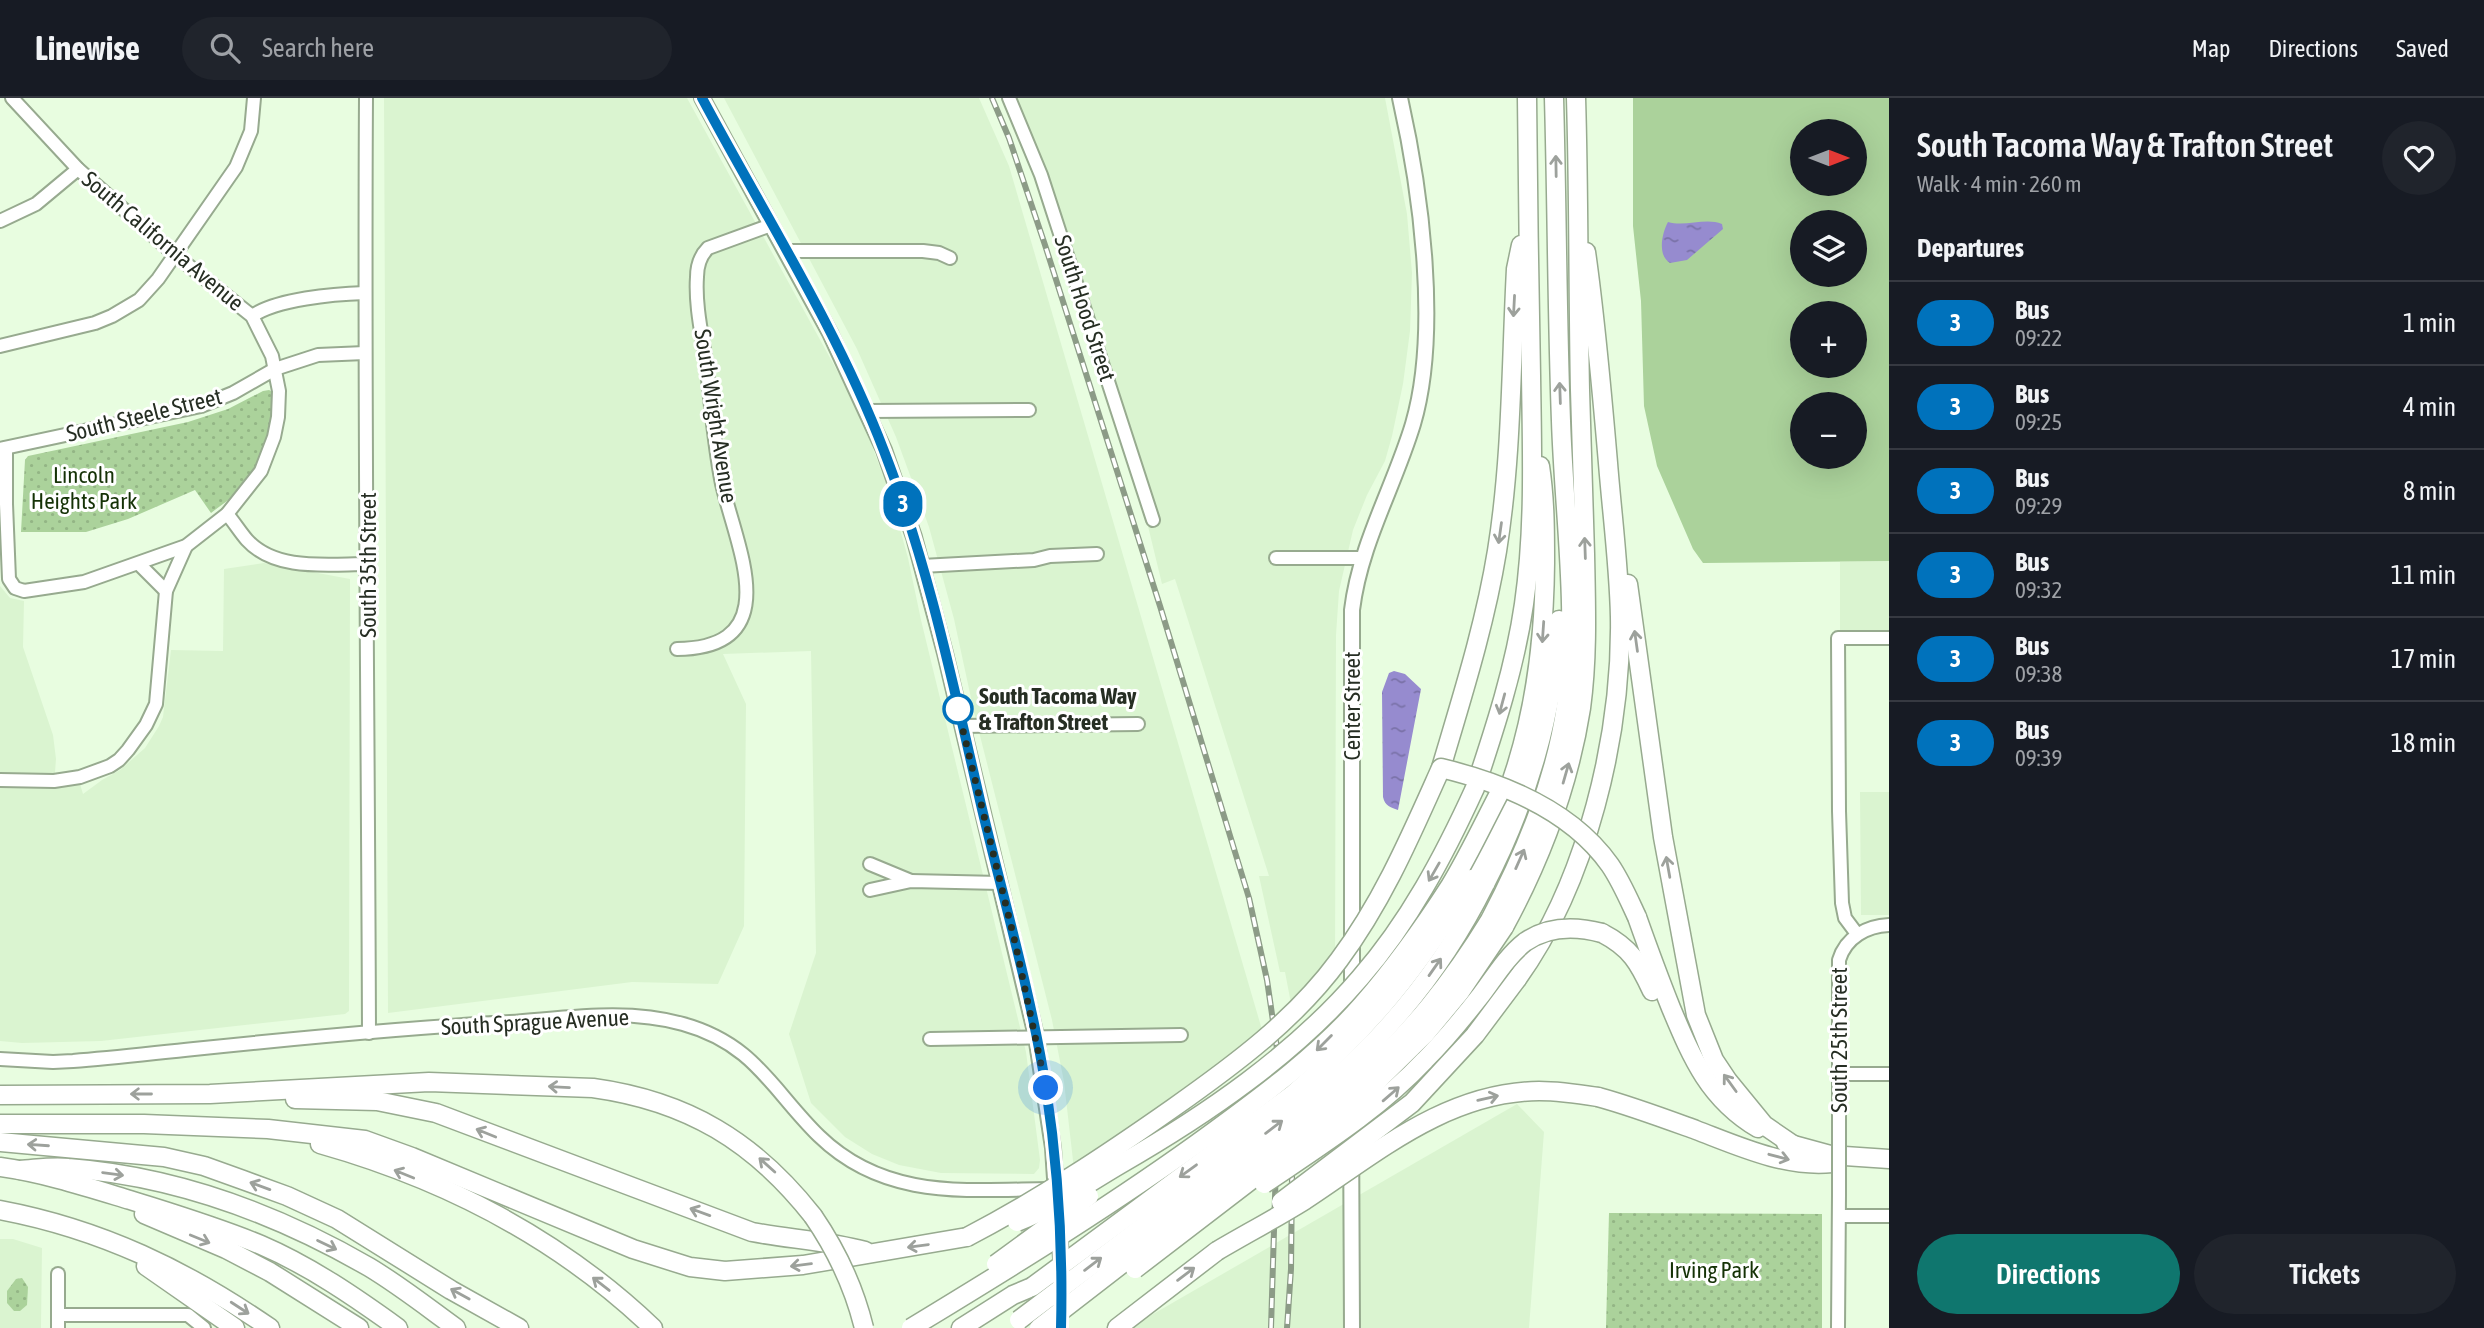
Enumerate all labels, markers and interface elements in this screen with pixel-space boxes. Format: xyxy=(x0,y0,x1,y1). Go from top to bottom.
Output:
search box xyxy=(182,17,672,80)
text: Linewise xyxy=(35,29,140,67)
icon: search xyxy=(206,29,244,67)
text: Search here xyxy=(262,33,374,63)
text: Map xyxy=(2192,35,2230,62)
text: Directions xyxy=(2268,35,2358,62)
text: Saved xyxy=(2396,35,2449,62)
north arrow xyxy=(1790,119,1867,196)
map controls xyxy=(1790,119,1867,469)
button: heart xyxy=(2382,121,2456,195)
text: South Tacoma Way & Trafton Street xyxy=(1917,126,2333,164)
one-way arrow xyxy=(1549,155,1562,178)
street label: South California Avenue xyxy=(77,166,249,316)
text: Walk · 4 min · 260 m xyxy=(1917,171,2081,197)
button: layers xyxy=(1790,210,1867,287)
street label: South Hood Street xyxy=(1049,232,1121,384)
text: Departures xyxy=(1917,233,2024,263)
one-way arrow xyxy=(1508,294,1521,317)
text: Bus xyxy=(2015,295,2049,325)
button: + xyxy=(1790,301,1867,378)
text: 1 min xyxy=(2403,308,2456,338)
text: 3 xyxy=(1950,309,1961,336)
text: 09:22 xyxy=(2015,325,2062,351)
street label: South Wright Avenue xyxy=(689,327,743,505)
text: Bus xyxy=(2015,379,2049,409)
one-way arrow xyxy=(1554,382,1567,405)
street label: South Steele Street xyxy=(64,383,224,447)
button: − xyxy=(1790,392,1867,469)
text: 4 min xyxy=(2403,392,2456,422)
text: 3 xyxy=(1950,393,1961,420)
text: 09:25 xyxy=(2015,409,2062,435)
park label: Lincoln Heights Park xyxy=(31,462,137,514)
text: Bus xyxy=(2015,463,2049,493)
text: 8 min xyxy=(2403,476,2456,506)
text: 3 xyxy=(1950,477,1961,504)
line badge: 3 xyxy=(880,481,926,527)
text: 3 xyxy=(897,490,909,517)
street label: South 35th Street xyxy=(355,492,381,638)
text: 09:29 xyxy=(2015,493,2062,519)
one-way arrow xyxy=(1493,521,1506,544)
one-way arrow xyxy=(1578,536,1591,559)
text: Bus xyxy=(2015,547,2049,577)
text: 11 min xyxy=(2391,560,2456,590)
text: 3 xyxy=(1950,561,1961,588)
text: 09:32 xyxy=(2015,577,2062,603)
one-way arrow xyxy=(1536,620,1549,643)
one-way arrow xyxy=(1629,631,1642,653)
text: Bus xyxy=(2015,631,2049,661)
text: 17 min xyxy=(2391,644,2456,674)
text: 3 xyxy=(1950,645,1961,672)
street label: Center Street xyxy=(1339,651,1365,761)
text: 09:38 xyxy=(2015,661,2062,687)
place label: South Tacoma Way & Trafton Street xyxy=(979,683,1137,735)
one-way arrow xyxy=(1495,692,1508,715)
marker: South Tacoma Way & Trafton Street xyxy=(943,694,973,724)
text: Bus xyxy=(2015,715,2049,745)
text: 18 min xyxy=(2391,728,2456,758)
text: 3 xyxy=(1950,729,1961,756)
text: 09:39 xyxy=(2015,745,2062,771)
one-way arrow xyxy=(1560,762,1573,785)
one-way arrow xyxy=(1514,848,1527,870)
one-way arrow xyxy=(1661,856,1674,879)
one-way arrow xyxy=(1427,861,1441,881)
one-way arrow xyxy=(1428,958,1442,977)
street label: South 25th Street xyxy=(1826,967,1852,1113)
street label: South Sprague Avenue xyxy=(440,1004,630,1040)
one-way arrow xyxy=(1315,1035,1332,1052)
your location xyxy=(1028,1070,1063,1105)
one-way arrow xyxy=(1723,1074,1737,1093)
one-way arrow xyxy=(548,1080,571,1093)
one-way arrow xyxy=(1382,1086,1400,1102)
one-way arrow xyxy=(130,1087,153,1101)
one-way arrow xyxy=(1476,1091,1499,1105)
one-way arrow xyxy=(1265,1120,1284,1135)
one-way arrow xyxy=(476,1125,498,1138)
one-way arrow xyxy=(27,1138,50,1151)
one-way arrow xyxy=(1767,1151,1789,1164)
one-way arrow xyxy=(759,1157,776,1174)
one-way arrow xyxy=(1179,1164,1198,1179)
one-way arrow xyxy=(393,1166,415,1179)
one-way arrow xyxy=(101,1168,123,1181)
one-way arrow xyxy=(250,1179,272,1191)
one-way arrow xyxy=(689,1204,711,1217)
one-way arrow xyxy=(188,1233,210,1246)
button: Directions xyxy=(1917,1234,2180,1314)
button: Tickets xyxy=(2194,1234,2456,1314)
one-way arrow xyxy=(317,1239,337,1253)
one-way arrow xyxy=(907,1239,930,1252)
one-way arrow xyxy=(1083,1257,1102,1272)
park label: Irving Park xyxy=(1669,1257,1759,1283)
one-way arrow xyxy=(790,1258,813,1271)
one-way arrow xyxy=(1176,1267,1195,1281)
one-way arrow xyxy=(593,1276,611,1291)
one-way arrow xyxy=(450,1287,470,1301)
one-way arrow xyxy=(230,1301,249,1315)

